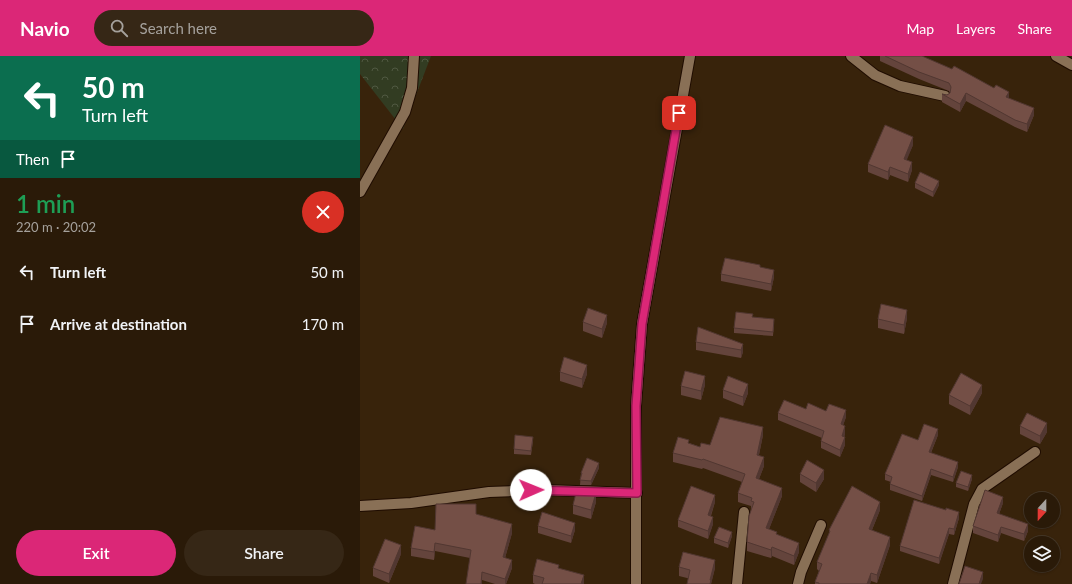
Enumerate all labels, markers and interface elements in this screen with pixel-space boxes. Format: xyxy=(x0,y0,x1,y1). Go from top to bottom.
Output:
search box xyxy=(94,10,374,46)
text: Navio xyxy=(20,17,70,40)
icon: search xyxy=(108,17,130,39)
text: Search here xyxy=(140,19,217,37)
text: Map xyxy=(906,20,934,37)
text: Layers xyxy=(956,20,996,37)
text: Share xyxy=(1018,20,1052,37)
text: 50 m xyxy=(82,70,145,104)
icon: left xyxy=(16,72,68,124)
pin xyxy=(662,96,696,130)
icon: arrive xyxy=(668,102,690,124)
text: Turn left xyxy=(82,104,148,126)
icon: arrive xyxy=(57,148,79,170)
text: Then xyxy=(16,150,49,168)
text: 1 min xyxy=(16,189,75,218)
button: close xyxy=(302,191,344,233)
text: 220 m · 20:02 xyxy=(16,219,96,235)
icon: left xyxy=(16,261,38,283)
text: Turn left xyxy=(50,263,106,281)
text: 50 m xyxy=(310,263,344,281)
icon: arrive xyxy=(16,313,38,335)
text: Arrive at destination xyxy=(50,315,187,333)
text: 170 m xyxy=(302,315,344,333)
position arrow xyxy=(510,469,552,511)
north arrow xyxy=(1024,492,1060,528)
map controls xyxy=(1024,492,1060,572)
button: Exit xyxy=(16,530,176,576)
button: Share xyxy=(184,530,344,576)
button: layers xyxy=(1024,536,1060,572)

